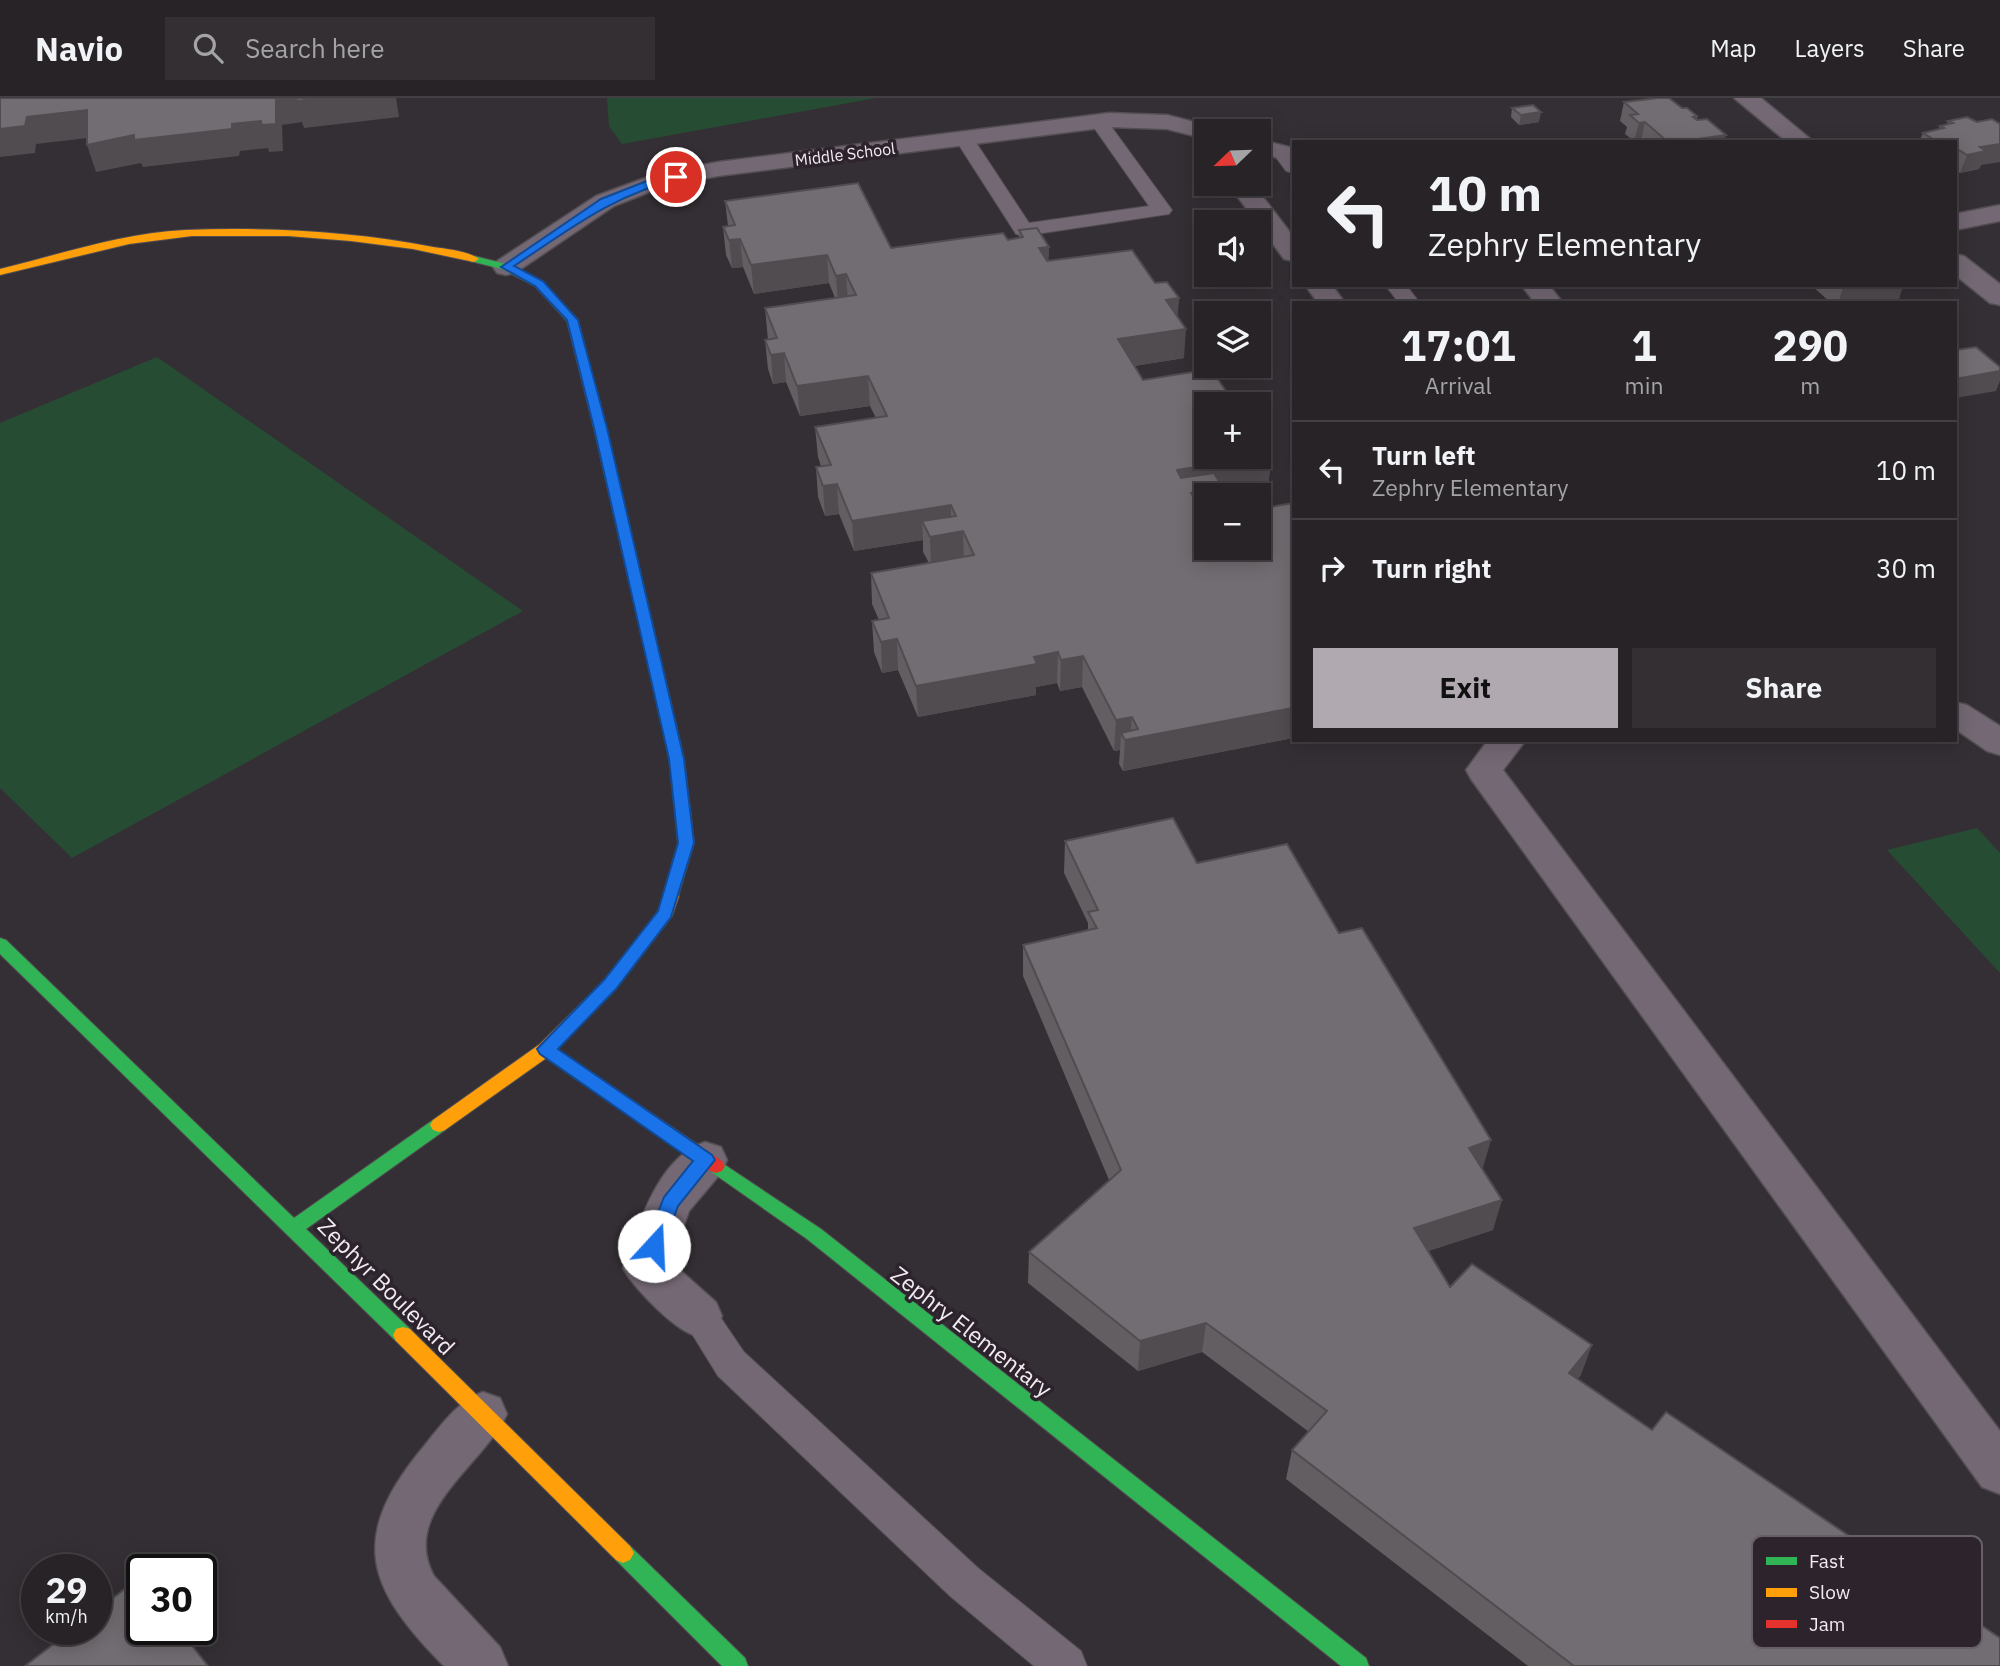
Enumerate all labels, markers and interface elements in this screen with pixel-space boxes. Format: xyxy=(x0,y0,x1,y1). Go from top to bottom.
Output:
search box xyxy=(165,17,655,80)
text: Navio xyxy=(35,27,123,70)
icon: search xyxy=(189,29,227,67)
text: Search here xyxy=(245,31,385,65)
text: Map xyxy=(1710,32,1757,64)
text: Layers xyxy=(1795,32,1865,64)
text: Share xyxy=(1903,32,1965,64)
north arrow xyxy=(1194,119,1270,196)
map controls xyxy=(1194,119,1271,560)
street label: Middle School xyxy=(794,138,896,170)
pin xyxy=(646,147,706,207)
icon: arrive xyxy=(657,158,695,196)
text: 10 m xyxy=(1428,161,1542,224)
icon: left xyxy=(1313,168,1404,259)
button: sound xyxy=(1194,210,1271,287)
text: Zephry Elementary xyxy=(1428,223,1701,265)
button: layers xyxy=(1194,301,1271,378)
text: 17:01 xyxy=(1401,318,1516,373)
text: 1 xyxy=(1631,318,1657,373)
text: 290 xyxy=(1772,318,1848,373)
text: Arrival xyxy=(1425,370,1492,400)
text: min xyxy=(1625,370,1663,400)
text: m xyxy=(1800,370,1820,400)
button: + xyxy=(1194,392,1271,469)
text: Turn left xyxy=(1372,438,1475,472)
icon: left xyxy=(1313,451,1351,489)
text: 10 m xyxy=(1876,453,1936,487)
text: Zephry Elementary xyxy=(1372,472,1568,502)
button: − xyxy=(1194,483,1271,560)
icon: right xyxy=(1313,549,1351,587)
text: Turn right xyxy=(1372,551,1491,585)
text: 30 m xyxy=(1876,551,1936,585)
button: Exit xyxy=(1313,648,1618,728)
button: Share xyxy=(1632,648,1936,728)
position arrow xyxy=(617,1209,691,1283)
street label: Zephyr Boulevard xyxy=(312,1211,462,1361)
street label: Zephry Elementary xyxy=(885,1259,1059,1404)
legend xyxy=(1752,1536,1982,1648)
text: Fast xyxy=(1809,1549,1845,1573)
speed limit sign: 30 xyxy=(126,1554,217,1645)
text: 29 xyxy=(45,1567,88,1613)
text: Slow xyxy=(1809,1580,1850,1604)
text: km/h xyxy=(45,1605,88,1628)
text: Jam xyxy=(1809,1612,1845,1636)

